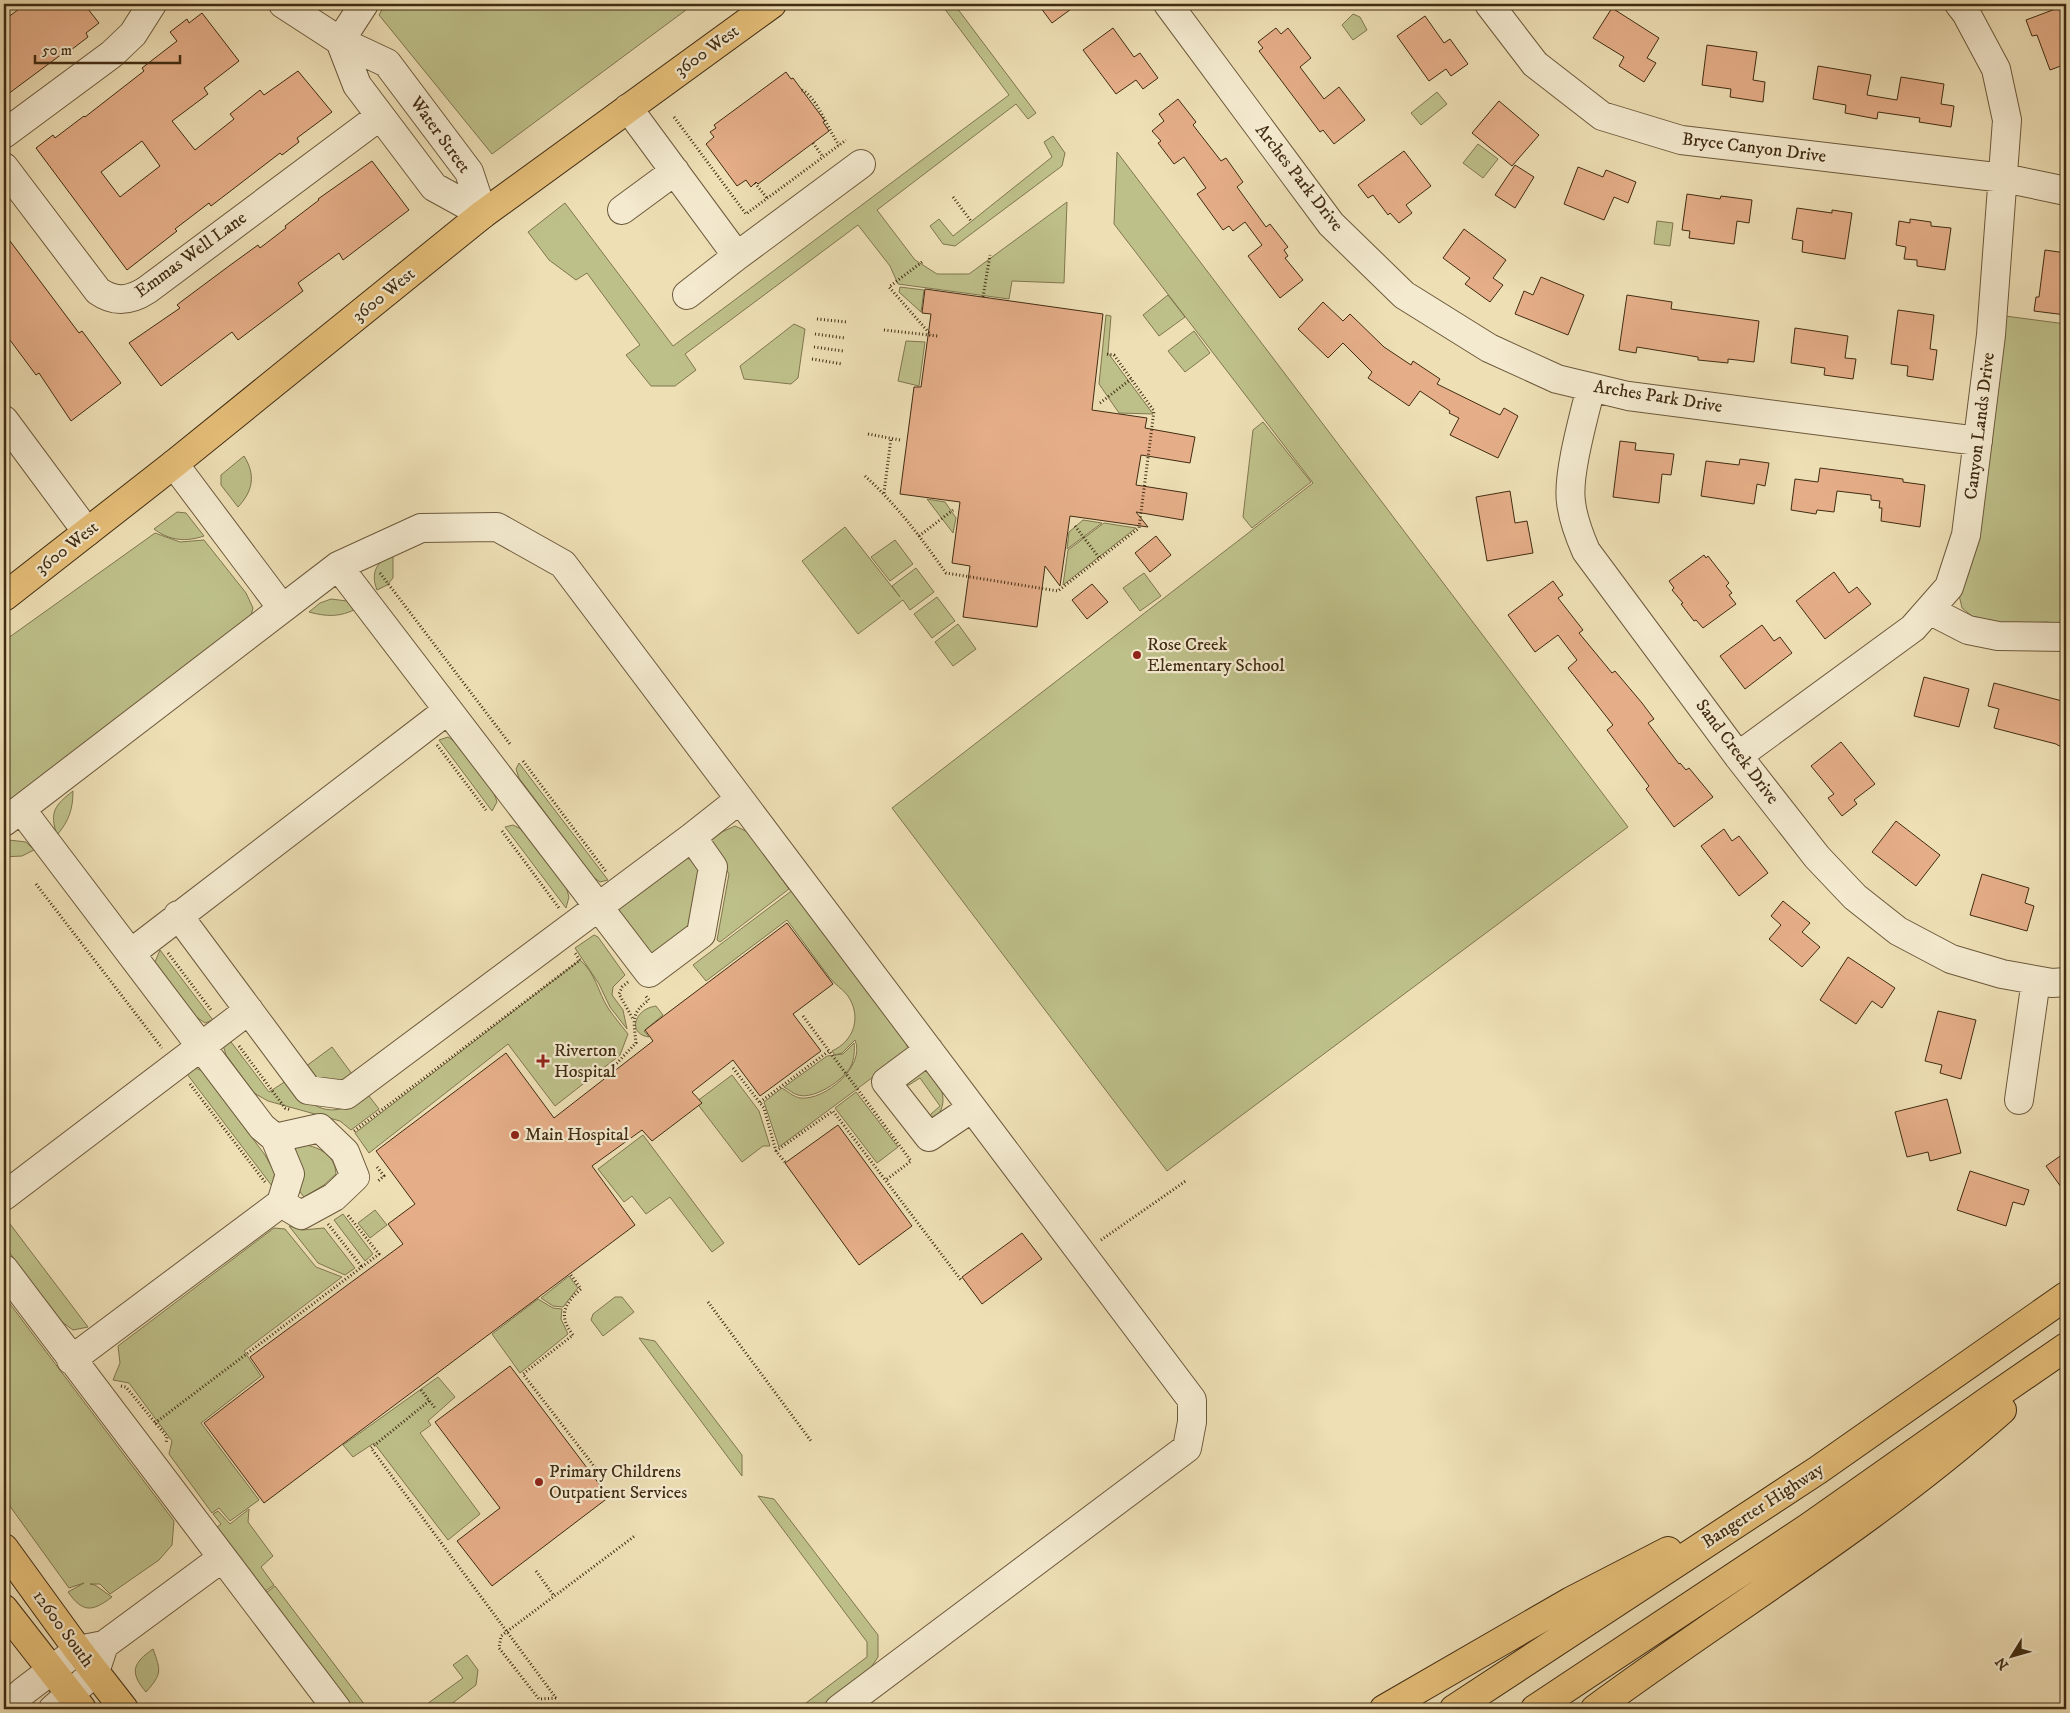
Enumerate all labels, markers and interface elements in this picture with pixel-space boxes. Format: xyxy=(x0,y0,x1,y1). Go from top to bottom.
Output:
street label: 3600 West xyxy=(671,20,744,82)
scale bar xyxy=(35,32,180,64)
text: 50 m xyxy=(42,41,72,60)
street label: Water Street xyxy=(404,92,475,178)
street label: Arches Park Drive xyxy=(1250,120,1348,236)
street label: Bryce Canyon Drive xyxy=(1681,128,1827,168)
street label: Emmas Well Lane xyxy=(131,207,251,303)
street label: 3600 West xyxy=(348,263,420,327)
street label: Canyon Lands Drive xyxy=(1960,351,2000,501)
street label: Arches Park Drive xyxy=(1592,376,1724,418)
street label: 3600 West xyxy=(31,516,103,580)
place label: Rose Creek Elementary School xyxy=(1147,634,1285,677)
marker: Rose Creek Elementary School xyxy=(1131,649,1143,661)
street label: Sand Creek Drive xyxy=(1690,695,1784,809)
place label: Riverton Hospital xyxy=(554,1040,617,1083)
marker: Riverton Hospital xyxy=(536,1054,550,1068)
place label: Main Hospital xyxy=(525,1124,630,1146)
marker: Main Hospital xyxy=(509,1129,521,1141)
street label: Bangerter Highway xyxy=(1698,1458,1828,1554)
place label: Primary Childrens Outpatient Services xyxy=(549,1461,687,1504)
marker: Primary Childrens Outpatient Services xyxy=(533,1476,545,1488)
street label: 12600 South xyxy=(28,1586,99,1672)
north arrow xyxy=(1988,1630,2038,1680)
text: N xyxy=(1991,1653,2013,1673)

